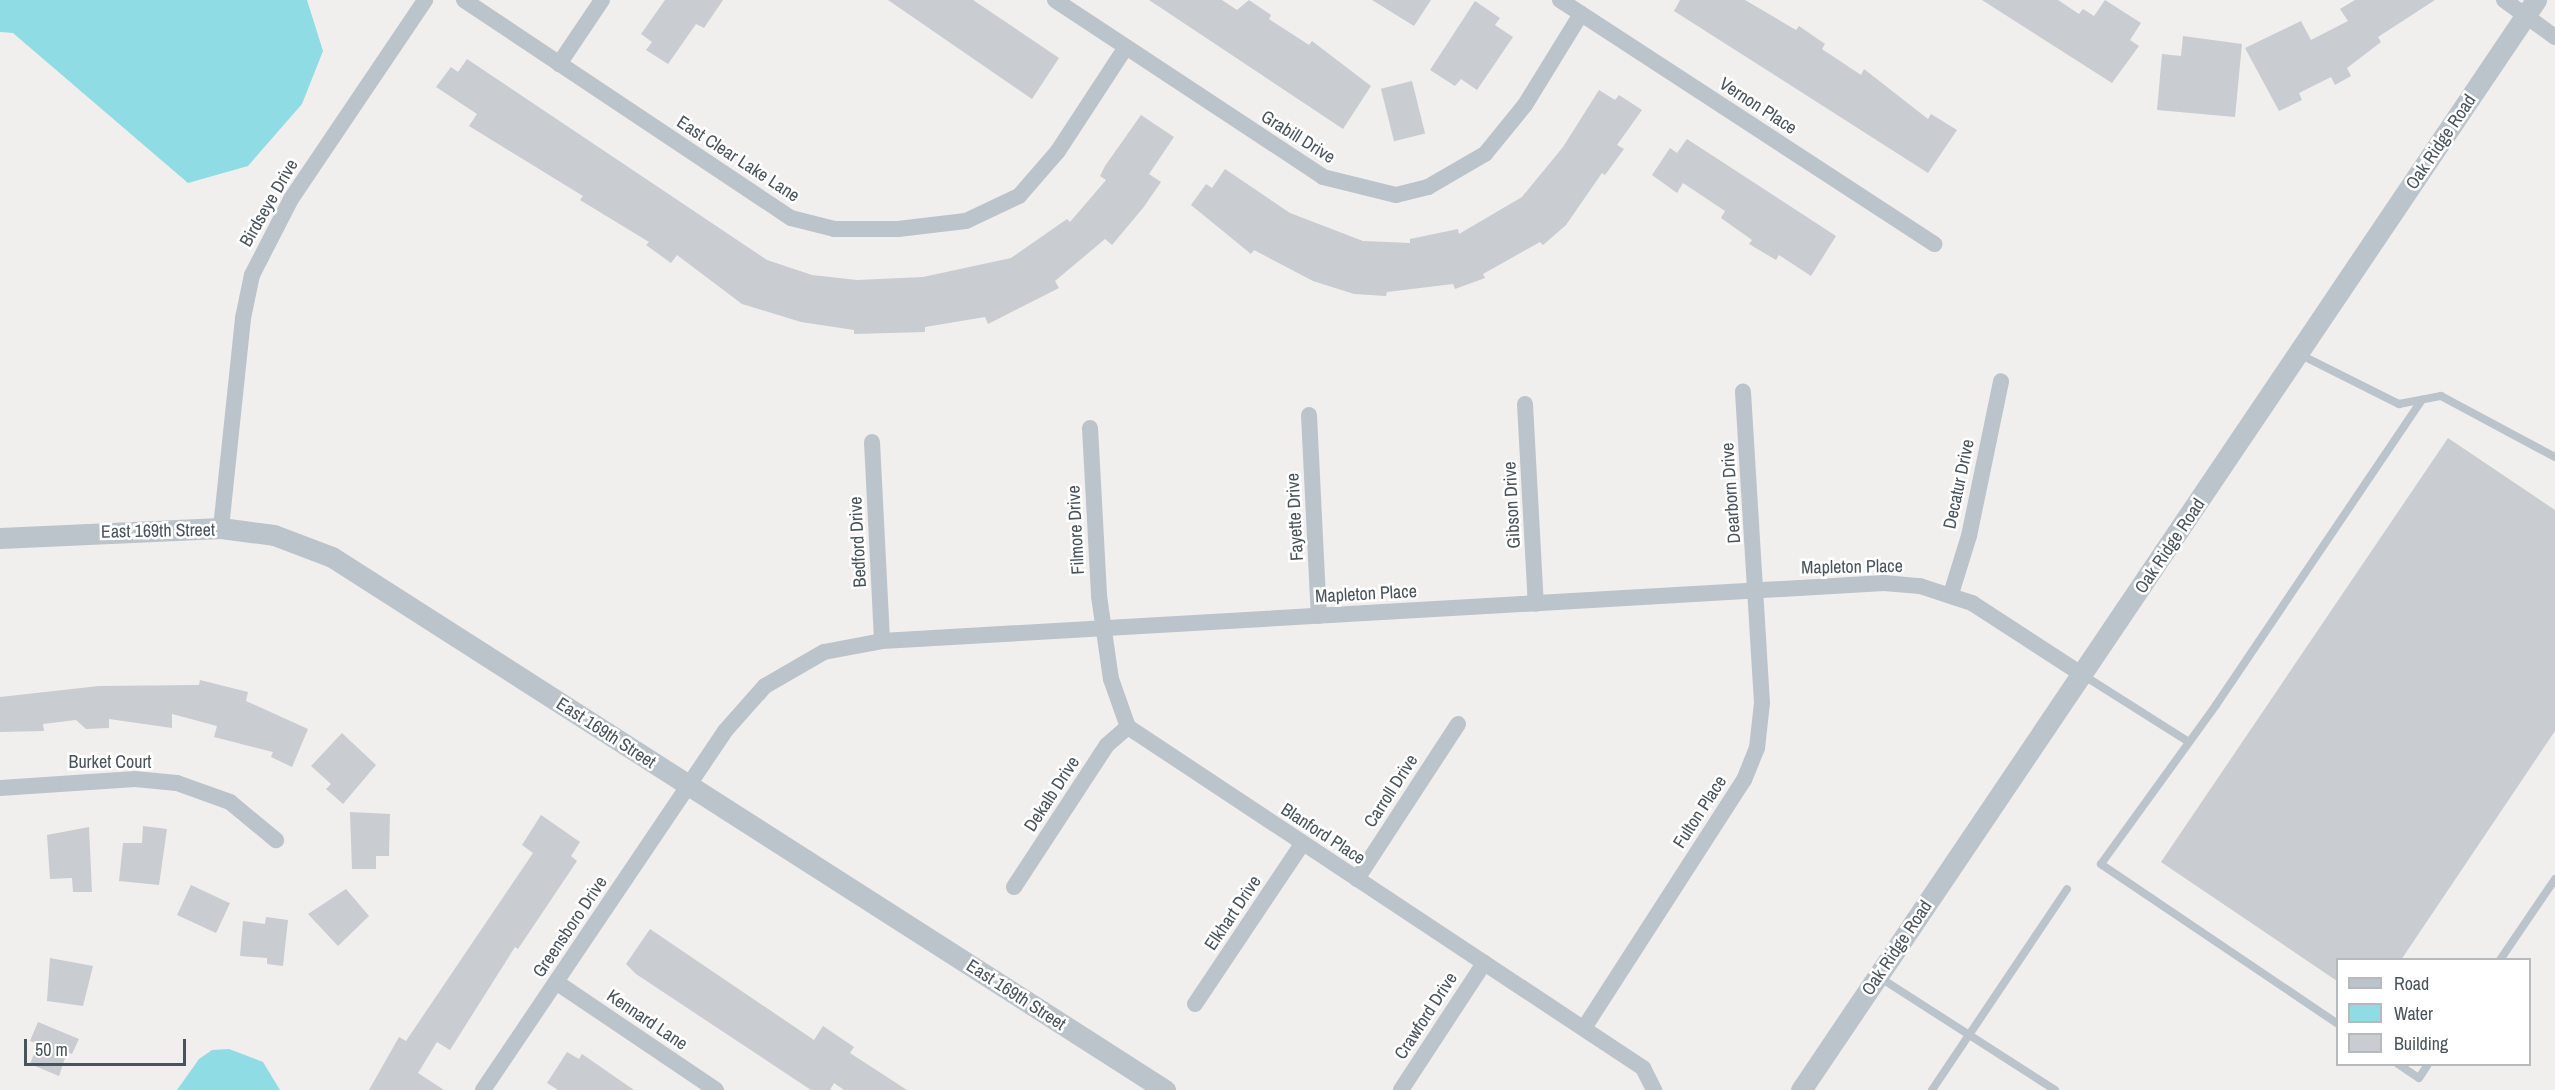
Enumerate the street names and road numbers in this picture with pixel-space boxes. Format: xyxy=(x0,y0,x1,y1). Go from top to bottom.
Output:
street label: Vernon Place xyxy=(1715,73,1801,139)
street label: Oak Ridge Road xyxy=(2401,90,2481,194)
street label: Grabill Drive xyxy=(1257,106,1339,168)
street label: East Clear Lake Lane xyxy=(673,111,803,207)
street label: Birdseye Drive xyxy=(235,155,303,251)
street label: Decatur Drive xyxy=(1939,437,1979,531)
street label: Dearborn Drive xyxy=(1717,442,1745,544)
street label: Gibson Drive xyxy=(1499,461,1525,549)
street label: Fayette Drive xyxy=(1282,473,1308,561)
street label: Filmore Drive xyxy=(1063,485,1089,575)
street label: Oak Ridge Road xyxy=(2130,494,2210,598)
street label: Bedford Drive xyxy=(845,496,871,588)
street label: East 169th Street xyxy=(101,519,215,543)
street label: Mapleton Place xyxy=(1801,555,1903,579)
street label: Mapleton Place xyxy=(1315,581,1417,607)
street label: East 169th Street xyxy=(552,693,660,773)
street label: Carroll Drive xyxy=(1359,750,1423,832)
street label: Burket Court xyxy=(69,751,151,773)
street label: Dekalb Drive xyxy=(1020,752,1084,836)
street label: Fulton Place xyxy=(1669,772,1731,852)
street label: Blanford Place xyxy=(1277,799,1369,869)
street label: Greensboro Drive xyxy=(528,872,612,982)
street label: Elkhart Drive xyxy=(1200,872,1266,954)
street label: Oak Ridge Road xyxy=(1857,896,1937,1000)
street label: East 169th Street xyxy=(962,955,1070,1035)
street label: Crawford Drive xyxy=(1390,969,1462,1063)
street label: Kennard Lane xyxy=(603,985,691,1055)

